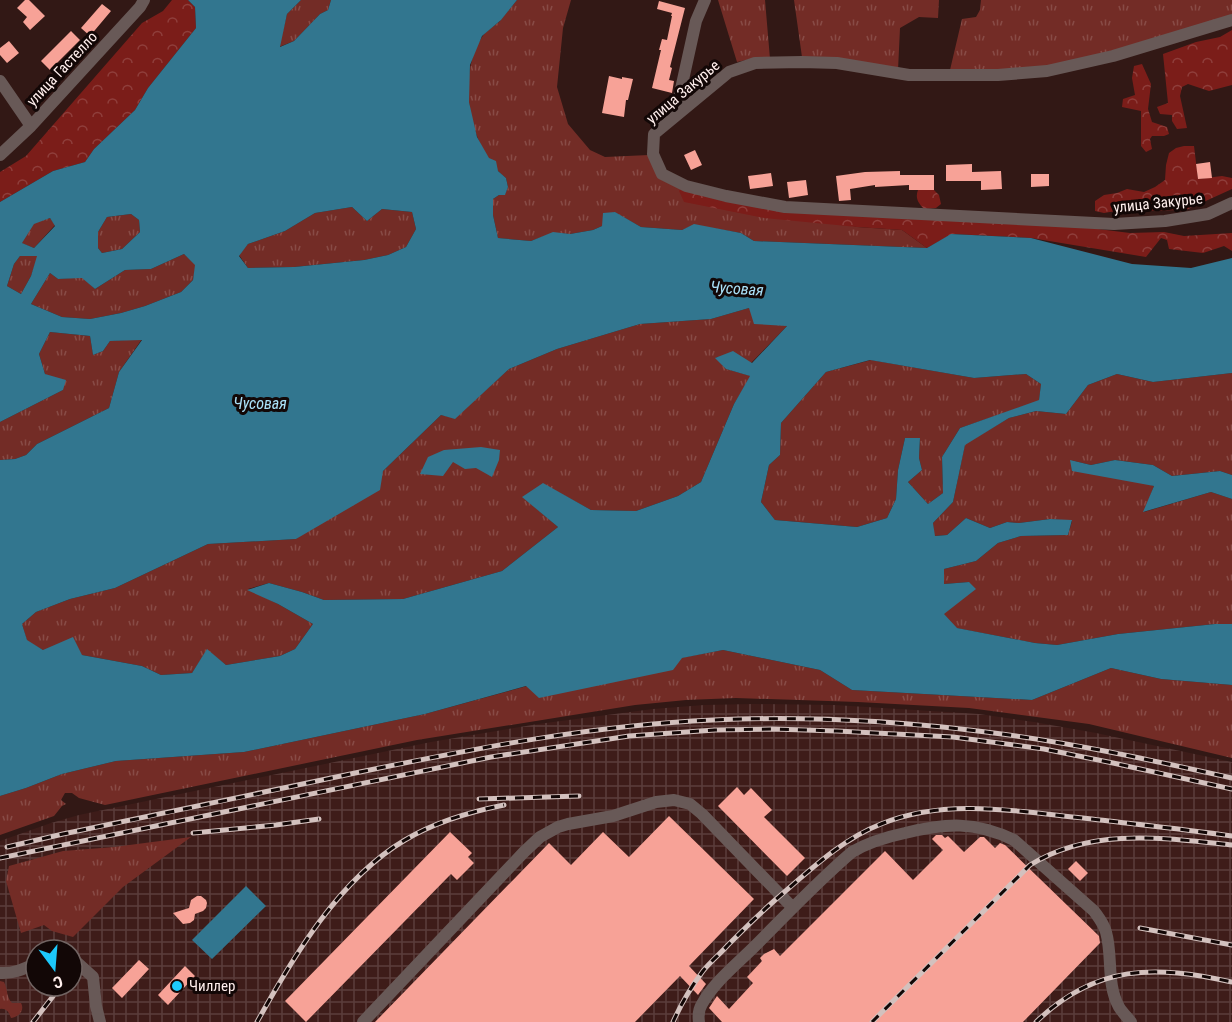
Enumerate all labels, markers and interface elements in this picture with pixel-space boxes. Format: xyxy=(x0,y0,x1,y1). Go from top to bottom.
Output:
street label: улица Гастелло xyxy=(23,28,101,110)
street label: улица Закурье xyxy=(643,56,723,128)
street label: улица Закурье xyxy=(1112,189,1204,217)
water label: Чусовая xyxy=(710,277,765,300)
water label: Чусовая xyxy=(233,394,287,413)
north arrow xyxy=(24,938,84,998)
text: С xyxy=(51,972,65,992)
place label: Чиллер xyxy=(189,977,235,995)
marker: Чиллер xyxy=(170,979,184,993)

